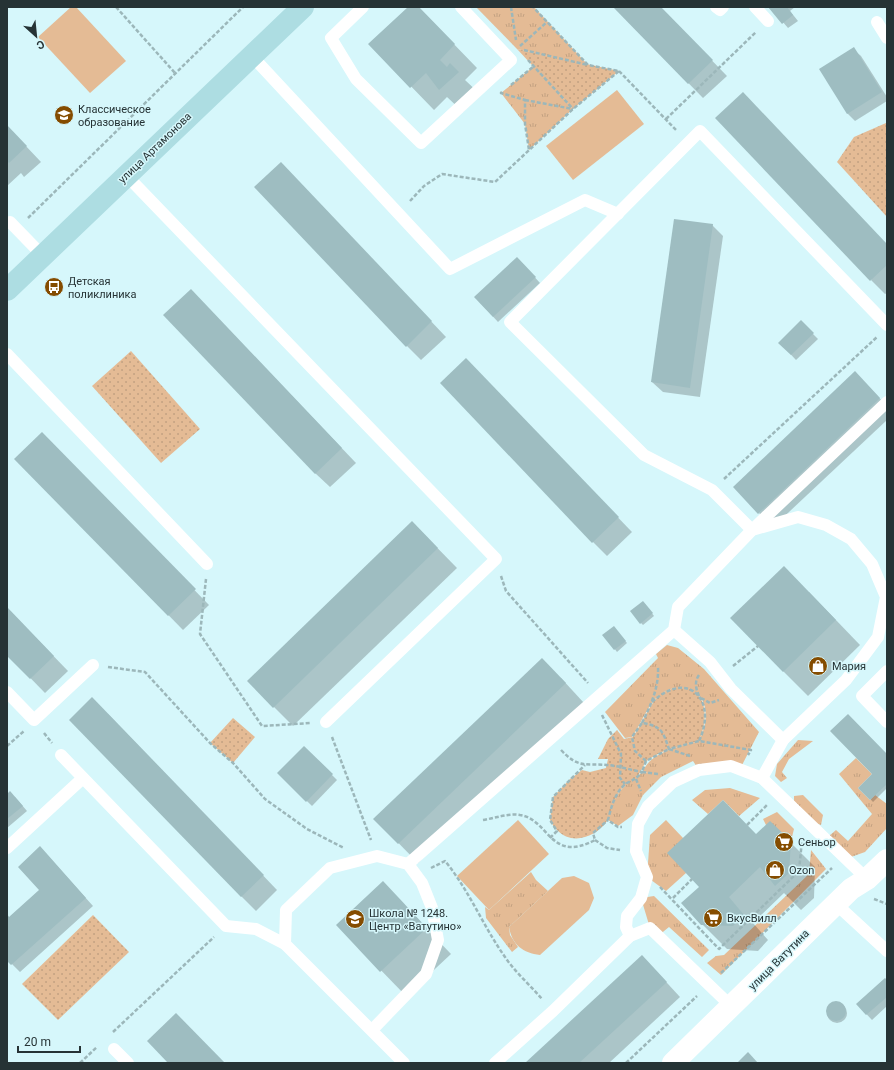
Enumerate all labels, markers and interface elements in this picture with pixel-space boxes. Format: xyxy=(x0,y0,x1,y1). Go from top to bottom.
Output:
north arrow xyxy=(16,16,56,56)
text: С xyxy=(34,37,46,52)
place label: Классическое образование xyxy=(78,103,151,129)
school or university icon: Классическое образование xyxy=(53,104,75,126)
street label: улица Артамонова xyxy=(116,110,194,186)
place label: Детская поликлиника xyxy=(68,275,137,301)
bus stop icon: Детская поликлиника xyxy=(43,276,65,298)
shop icon: Мария xyxy=(807,655,829,677)
place label: Мария xyxy=(832,660,866,673)
supermarket icon: Сеньор xyxy=(773,831,795,853)
place label: Сеньор xyxy=(798,836,836,849)
shop icon: Ozon xyxy=(764,859,786,881)
place label: Ozon xyxy=(789,864,814,877)
place label: Школа № 1248. Центр «Ватутино» xyxy=(369,907,461,933)
supermarket icon: ВкусВилл xyxy=(702,907,724,929)
school or university icon: Школа № 1248. Центр «Ватутино» xyxy=(344,908,366,930)
place label: ВкусВилл xyxy=(727,912,777,925)
street label: улица Ватутина xyxy=(746,927,812,993)
scale bar xyxy=(18,1028,80,1054)
text: 20 m xyxy=(24,1035,51,1049)

